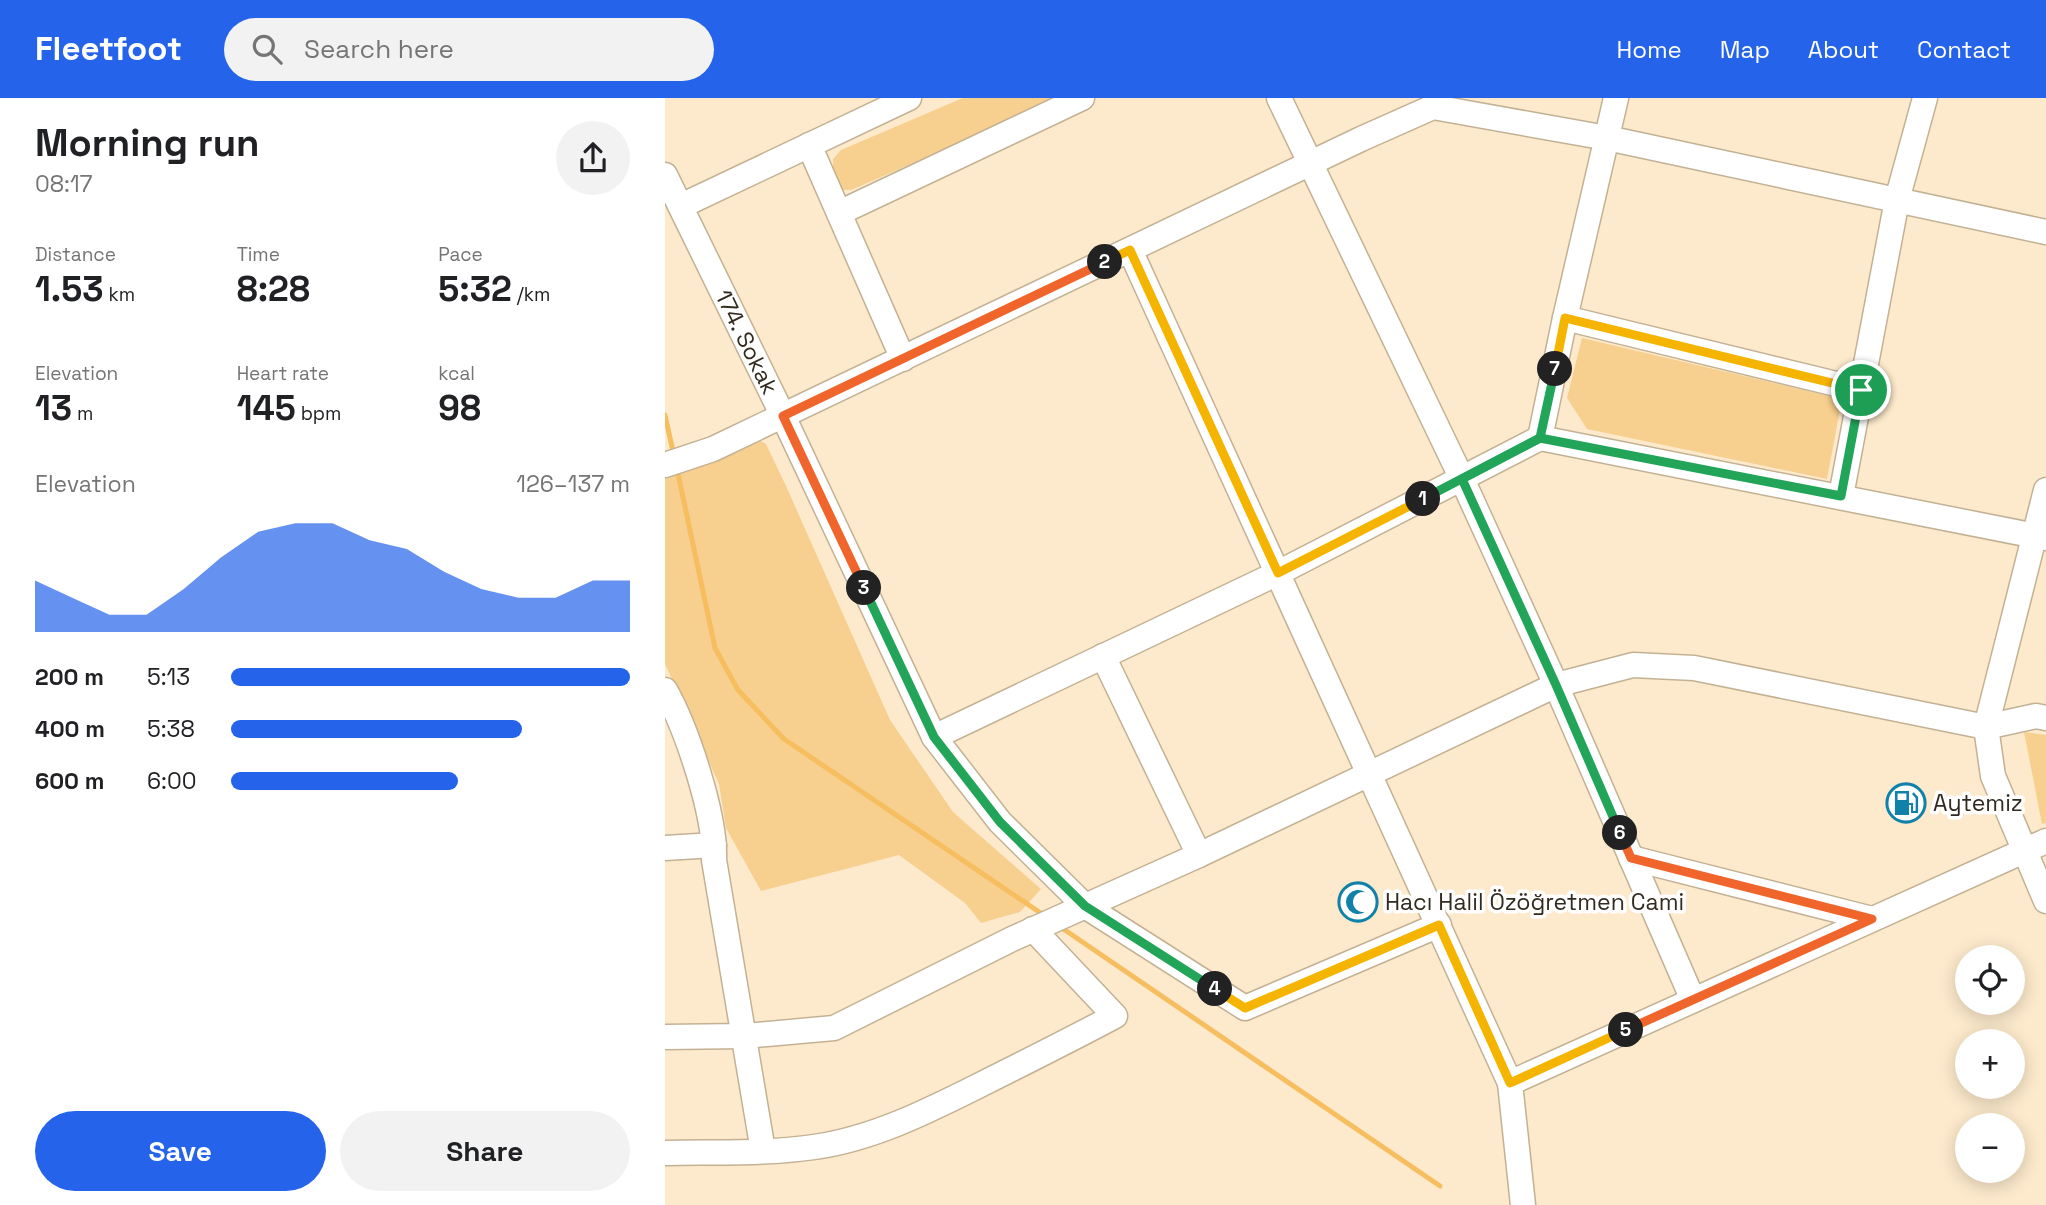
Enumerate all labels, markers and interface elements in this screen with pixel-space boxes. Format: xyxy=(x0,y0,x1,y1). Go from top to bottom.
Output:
search box xyxy=(224,18,714,81)
text: Fleetfoot xyxy=(35,28,182,70)
icon: search xyxy=(248,30,286,68)
text: Search here xyxy=(304,32,454,66)
text: Home xyxy=(1616,34,1682,65)
text: Map xyxy=(1720,34,1770,65)
text: About xyxy=(1808,34,1879,65)
text: Contact xyxy=(1917,34,2011,65)
text: Morning run xyxy=(35,119,260,167)
button: share xyxy=(556,121,630,195)
text: 08:17 xyxy=(35,169,92,199)
text: Distance xyxy=(35,242,116,267)
text: Time xyxy=(237,242,280,267)
text: Pace xyxy=(438,242,483,267)
pin: 2 xyxy=(1087,244,1123,280)
text: 2 xyxy=(1099,249,1110,274)
text: 1.53 xyxy=(35,267,104,311)
text: 8:28 xyxy=(237,267,310,311)
text: 5:32 xyxy=(438,267,512,311)
text: km xyxy=(104,282,135,307)
text: /km xyxy=(512,282,550,307)
street label: 174. Sokak xyxy=(709,285,785,399)
pin: 7 xyxy=(1537,352,1573,386)
text: 7 xyxy=(1549,356,1560,381)
pin xyxy=(1831,360,1891,420)
text: Elevation xyxy=(35,361,118,386)
text: Heart rate xyxy=(237,361,329,386)
text: kcal xyxy=(438,361,475,386)
icon: arrive xyxy=(1842,371,1880,409)
text: 13 xyxy=(35,386,72,430)
text: 145 xyxy=(237,386,296,430)
text: 98 xyxy=(438,386,481,430)
text: m xyxy=(72,401,93,426)
text: bpm xyxy=(296,401,341,426)
text: Elevation xyxy=(35,469,136,499)
text: 126–137 m xyxy=(516,469,630,499)
pin: 1 xyxy=(1405,482,1441,516)
text: 1 xyxy=(1418,486,1427,511)
pin: 3 xyxy=(847,570,881,606)
text: 3 xyxy=(858,575,869,600)
text: 200 m xyxy=(35,662,104,692)
text: 5:13 xyxy=(147,662,190,692)
text: 400 m xyxy=(35,714,105,744)
text: 5:38 xyxy=(147,714,195,744)
text: 600 m xyxy=(35,766,105,796)
text: 6:00 xyxy=(147,766,196,796)
fuel station icon: Aytemiz xyxy=(1885,782,1927,824)
place label: Aytemiz xyxy=(1933,788,2023,818)
pin: 6 xyxy=(1602,816,1637,850)
text: 6 xyxy=(1614,820,1625,845)
mosque icon: Hacı Halil Özöğretmen Cami xyxy=(1337,881,1379,923)
place label: Hacı Halil Özöğretmen Cami xyxy=(1385,887,1684,917)
map controls xyxy=(1955,945,2025,1183)
button: locate xyxy=(1955,945,2025,1015)
pin: 4 xyxy=(1197,972,1233,1006)
text: 4 xyxy=(1208,976,1221,1001)
pin: 5 xyxy=(1609,1012,1643,1048)
text: 5 xyxy=(1620,1017,1631,1042)
button: + xyxy=(1955,1029,2025,1099)
button: Save xyxy=(35,1111,326,1191)
button: Share xyxy=(340,1111,630,1191)
button: − xyxy=(1955,1113,2025,1183)

